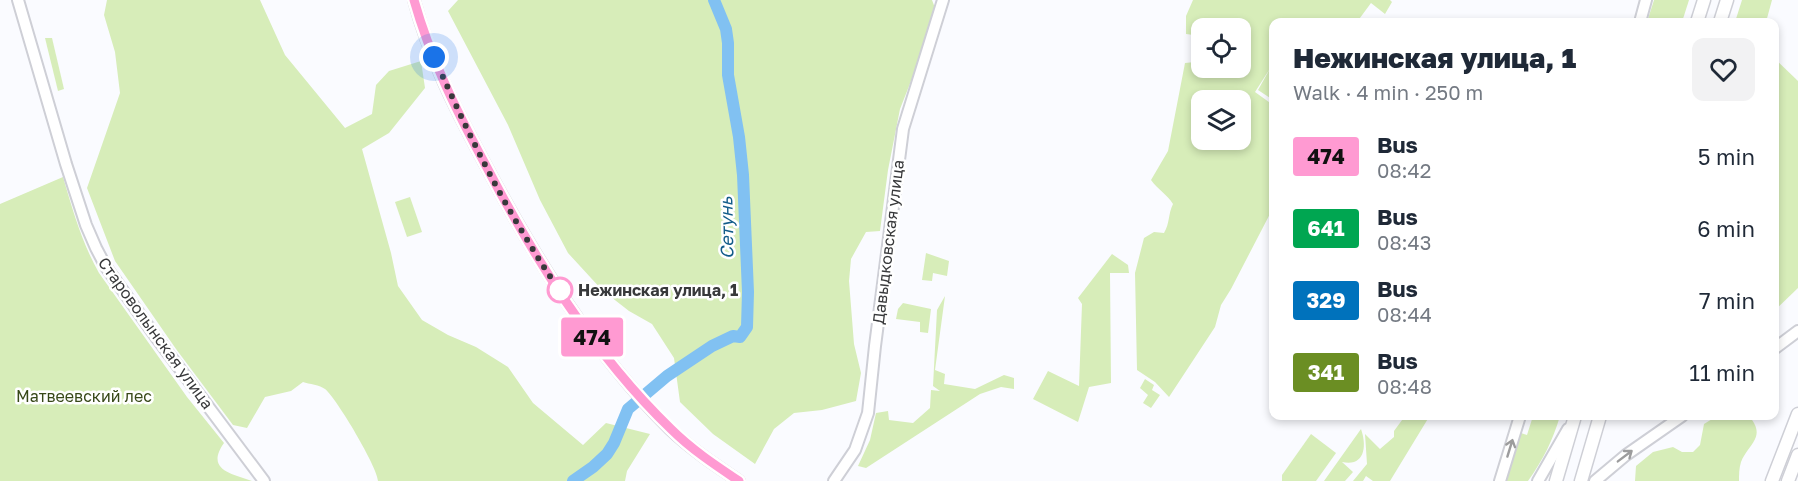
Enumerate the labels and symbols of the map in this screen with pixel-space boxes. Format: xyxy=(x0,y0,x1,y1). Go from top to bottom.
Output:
your location xyxy=(419,42,449,72)
street label: Давыдковская улица xyxy=(868,159,908,325)
water label: Сетунь xyxy=(714,196,738,259)
street label: Староволынская улица xyxy=(94,253,218,413)
marker: Нежинская улица, 1 xyxy=(547,277,573,303)
place label: Нежинская улица, 1 xyxy=(578,280,738,300)
line badge: 474 xyxy=(558,318,626,356)
park label: Матвеевский лес xyxy=(16,386,152,406)
one-way arrow xyxy=(1505,439,1516,458)
one-way arrow xyxy=(1616,450,1632,463)

